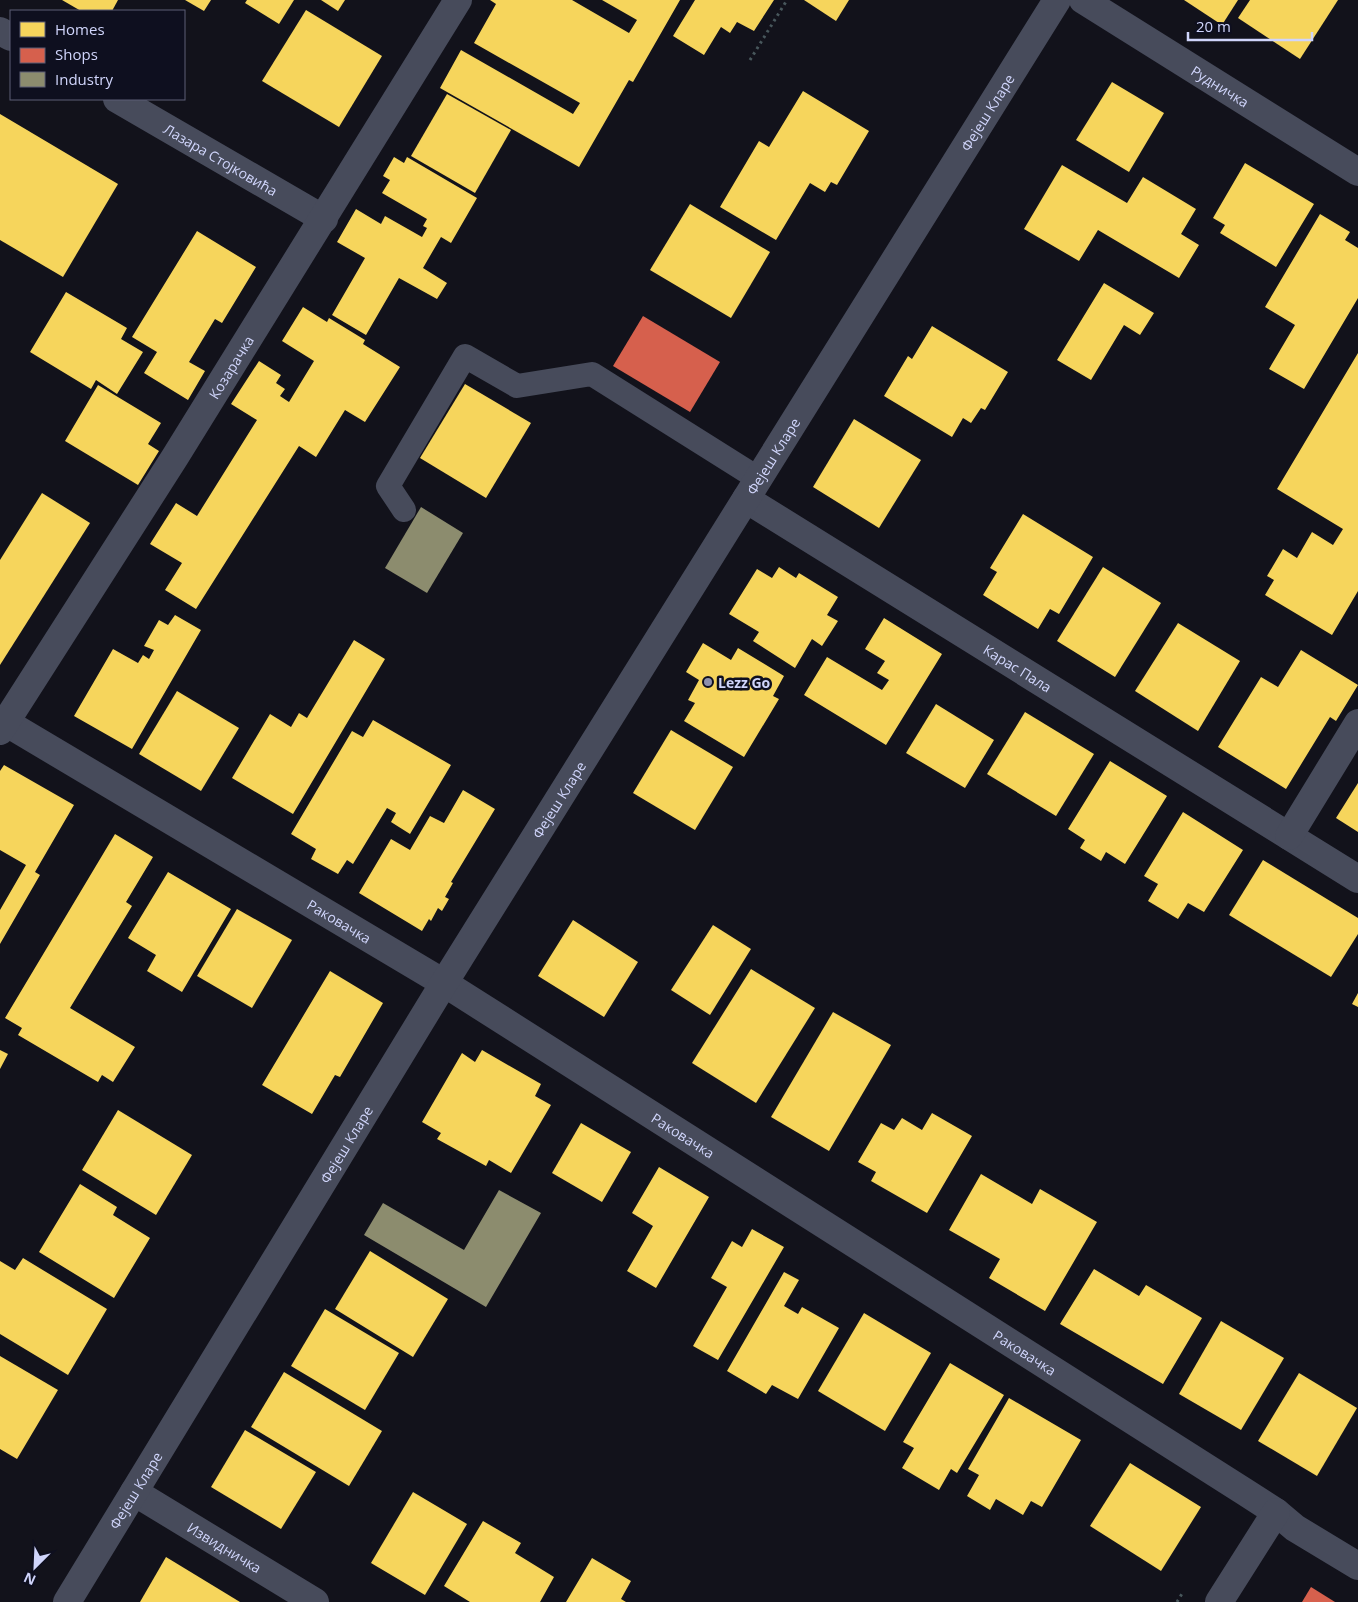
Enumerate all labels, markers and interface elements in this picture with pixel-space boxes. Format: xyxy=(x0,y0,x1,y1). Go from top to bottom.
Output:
legend xyxy=(10,10,185,100)
scale bar xyxy=(1188,10,1312,42)
text: 20 m xyxy=(1196,16,1231,36)
text: Homes xyxy=(55,19,105,39)
text: Shops xyxy=(55,44,98,64)
street label: Рудничка xyxy=(1188,61,1253,111)
text: Industry xyxy=(55,69,113,89)
street label: Фејеш Кларе xyxy=(956,70,1018,154)
street label: Лазара Стојковића xyxy=(160,119,281,200)
street label: Козарачка xyxy=(204,332,258,402)
street label: Фејеш Кларе xyxy=(742,414,804,498)
street label: Карас Пала xyxy=(980,639,1056,696)
place label: Lezz Go xyxy=(718,673,771,692)
marker: Lezz Go xyxy=(702,676,714,688)
street label: Фејеш Кларе xyxy=(527,757,590,842)
street label: Раковачка xyxy=(304,895,375,947)
street label: Фејеш Кларе xyxy=(315,1102,377,1186)
street label: Раковачка xyxy=(648,1108,718,1162)
street label: Раковачка xyxy=(990,1325,1060,1379)
street label: Фејеш Кларе xyxy=(104,1448,166,1532)
street label: Извидничка xyxy=(184,1517,265,1577)
north arrow xyxy=(10,1542,60,1592)
text: N xyxy=(20,1568,39,1590)

